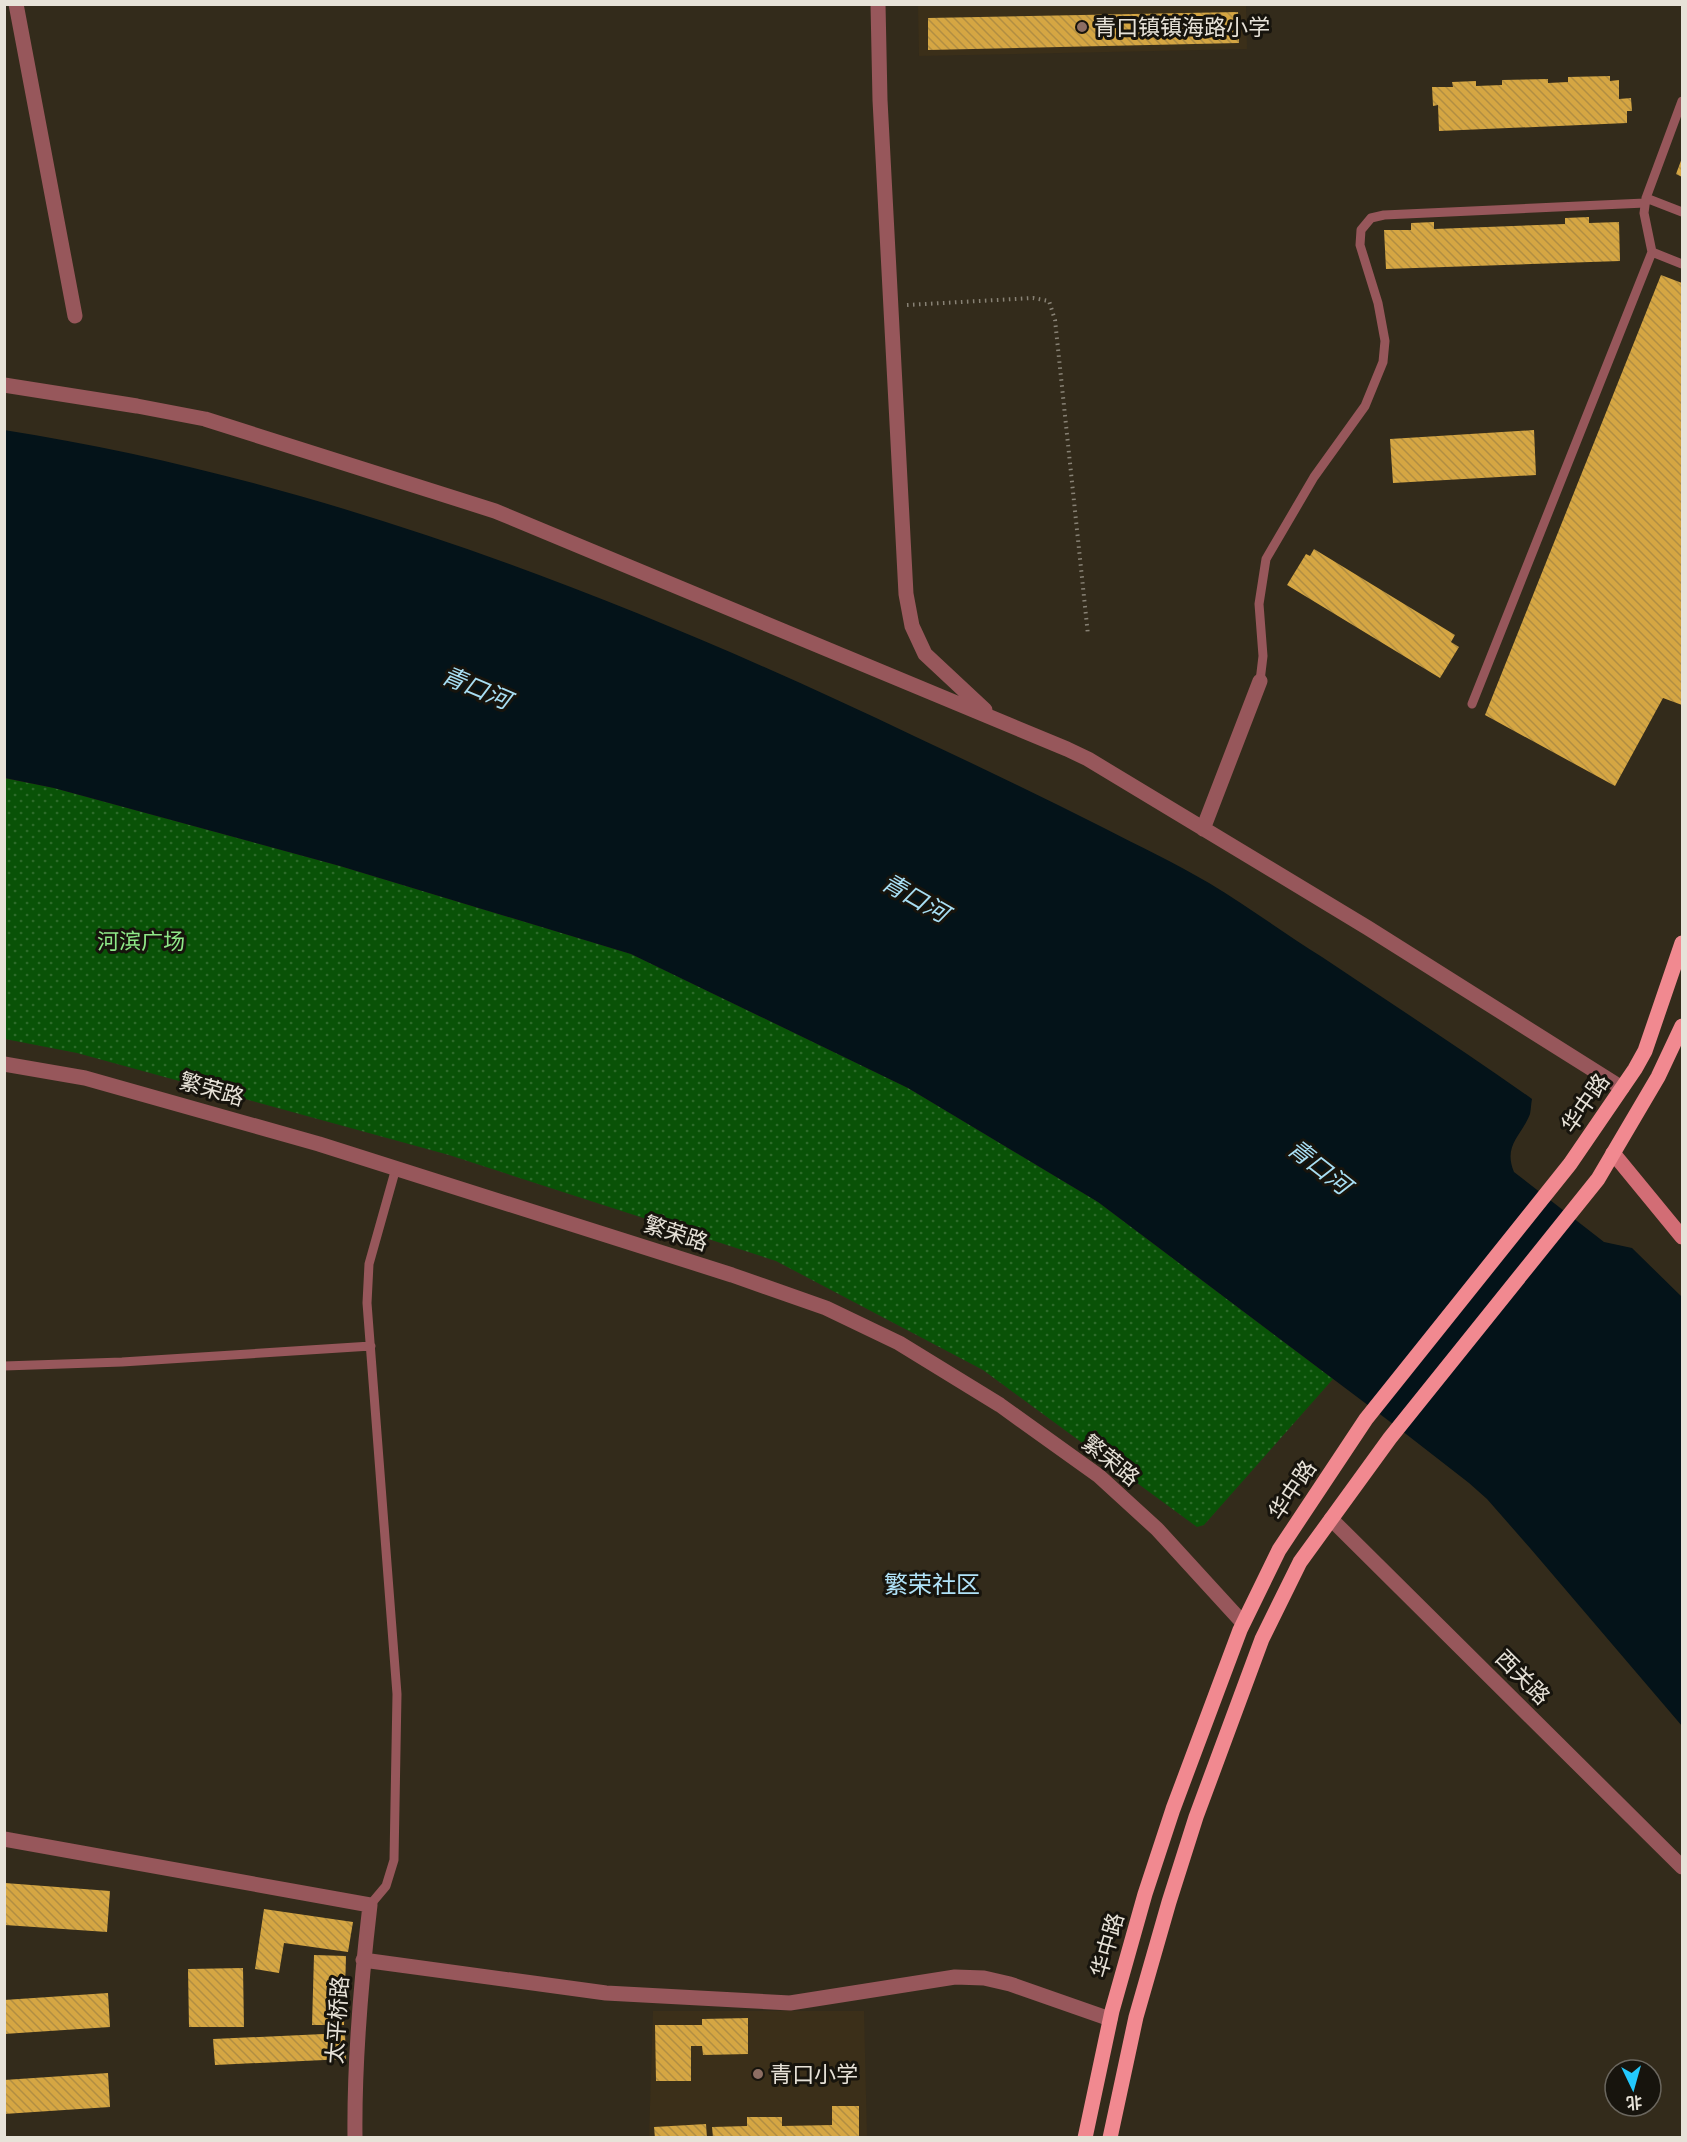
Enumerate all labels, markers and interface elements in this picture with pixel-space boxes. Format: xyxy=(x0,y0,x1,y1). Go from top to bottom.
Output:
place label: 青口镇镇海路小学 xyxy=(1094,14,1270,41)
marker: 青口镇镇海路小学 xyxy=(1075,20,1089,34)
water label: 青口河 xyxy=(437,660,519,717)
water label: 青口河 xyxy=(877,867,957,930)
park label: 河滨广场 xyxy=(97,928,185,955)
street label: 繁荣路 xyxy=(176,1067,247,1112)
street label: 华中路 xyxy=(1555,1069,1615,1138)
water label: 青口河 xyxy=(1282,1133,1360,1203)
street label: 繁荣路 xyxy=(640,1210,711,1257)
street label: 繁荣路 xyxy=(1077,1429,1145,1492)
street label: 华中路 xyxy=(1263,1455,1322,1525)
district label: 繁荣社区 xyxy=(884,1570,980,1599)
street label: 西关路 xyxy=(1490,1644,1556,1710)
street label: 华中路 xyxy=(1085,1910,1130,1981)
street label: 太平桥路 xyxy=(321,1975,354,2065)
north arrow xyxy=(1603,2058,1663,2118)
place label: 青口小学 xyxy=(770,2061,858,2088)
marker: 青口小学 xyxy=(751,2067,765,2081)
text: 北 xyxy=(1625,2092,1643,2113)

